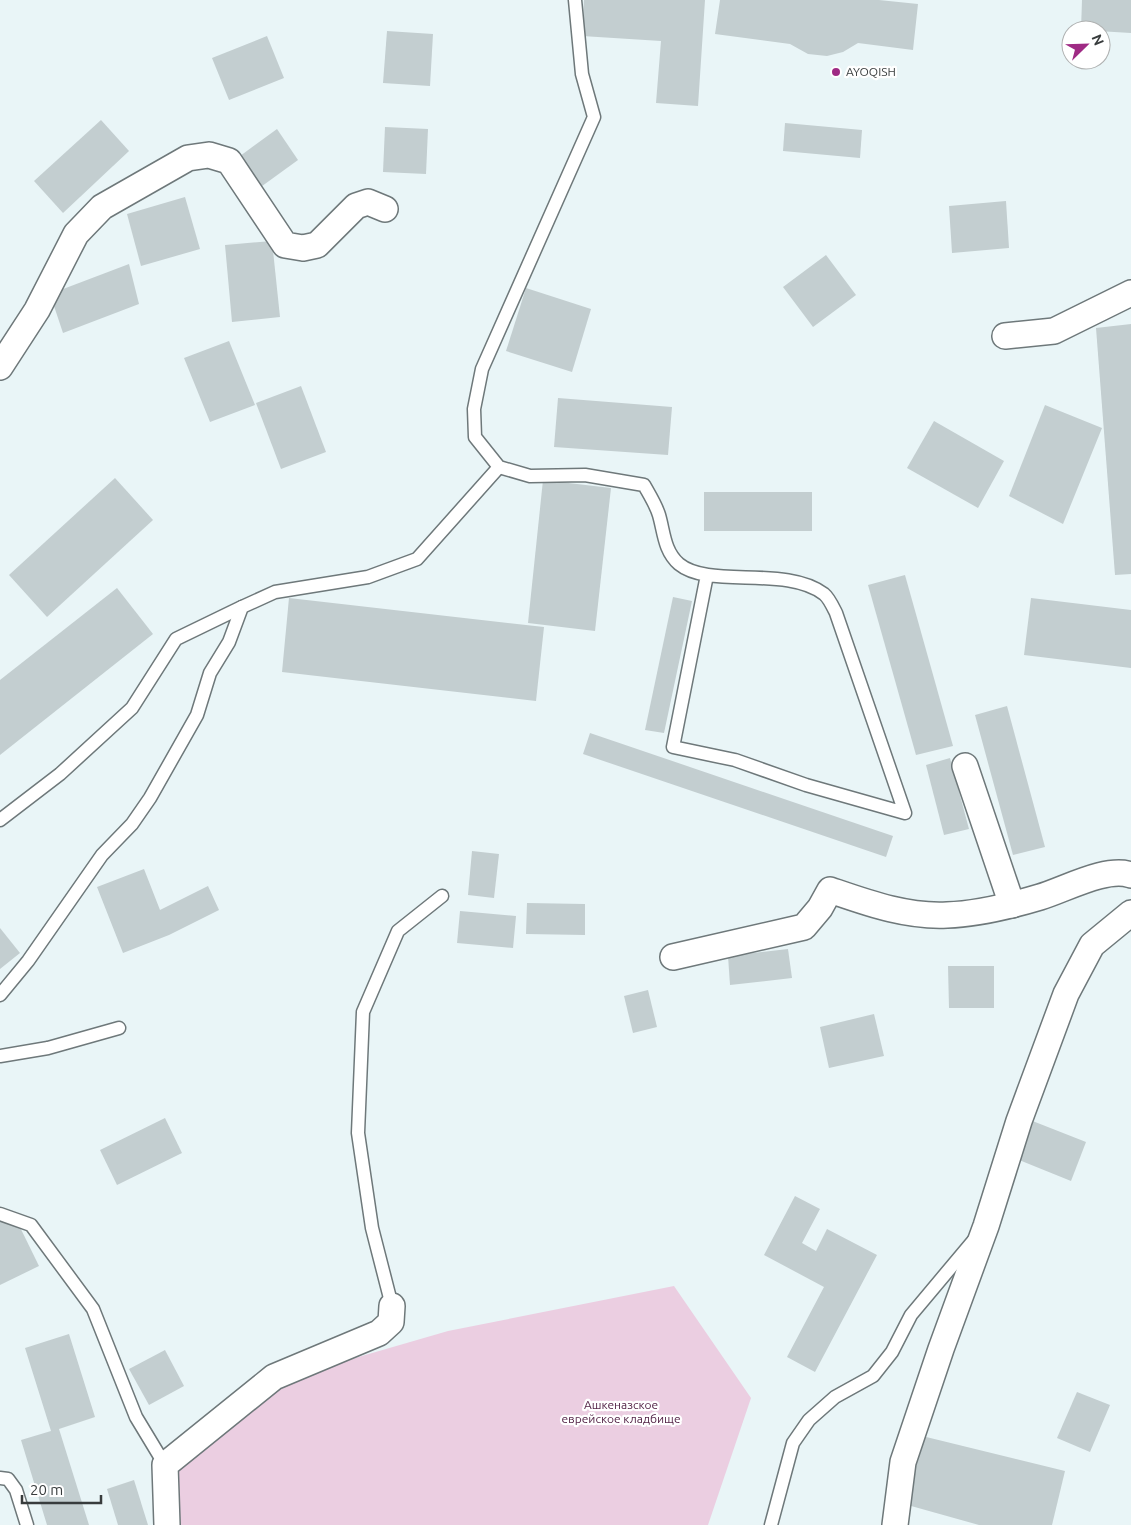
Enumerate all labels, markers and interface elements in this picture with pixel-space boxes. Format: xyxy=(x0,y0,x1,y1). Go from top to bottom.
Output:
north arrow xyxy=(1061,20,1111,70)
text: N xyxy=(1089,32,1107,48)
place label: AYOQISH xyxy=(846,65,896,78)
marker: AYOQISH xyxy=(830,66,842,78)
park label: Ашкеназское еврейское кладбище xyxy=(561,1398,681,1425)
scale bar xyxy=(22,1472,101,1504)
text: 20 m xyxy=(30,1481,63,1498)

